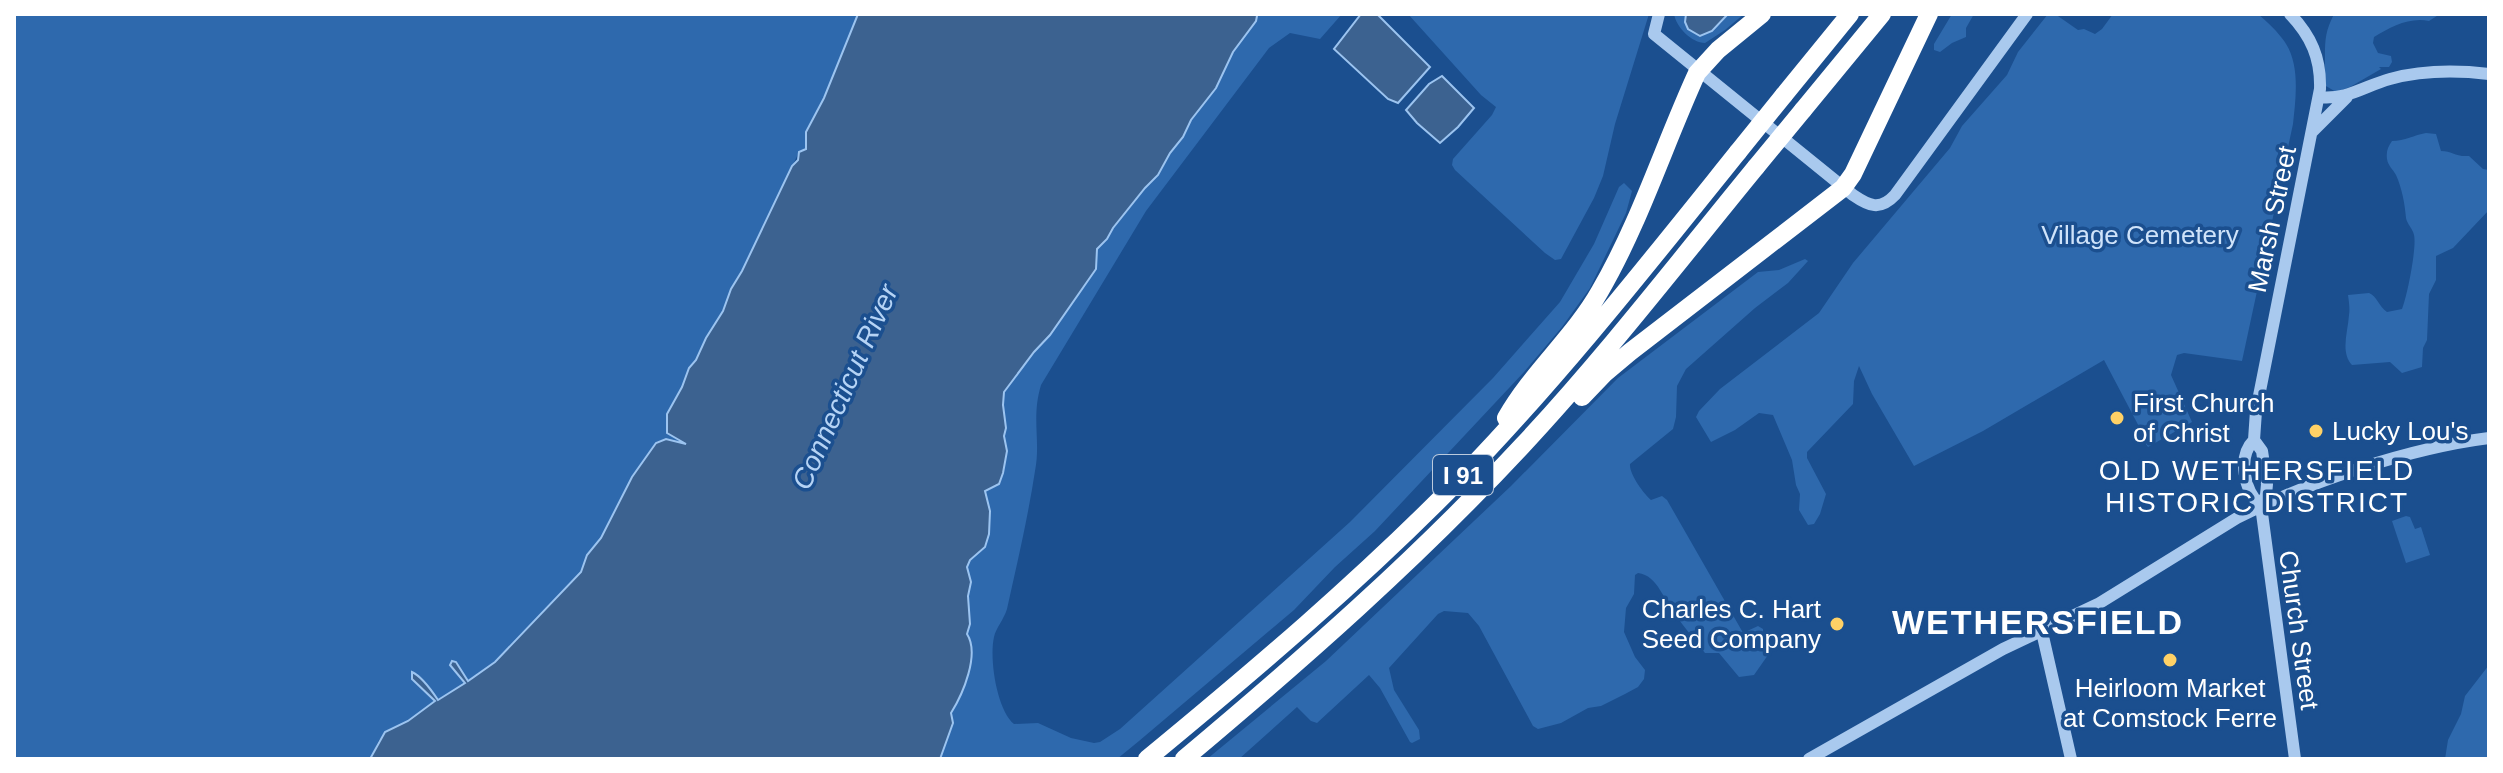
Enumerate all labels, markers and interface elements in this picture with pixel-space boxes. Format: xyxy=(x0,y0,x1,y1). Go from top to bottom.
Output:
street label: Marsh Street xyxy=(2242,142,2302,295)
park label: Village Cemetery xyxy=(2041,220,2239,250)
water label: Connecticut River xyxy=(786,278,905,494)
place label: First Church of Christ xyxy=(2133,388,2275,448)
marker: First Church of Christ xyxy=(2108,409,2126,427)
place label: Lucky Lou's xyxy=(2332,416,2469,446)
marker: Lucky Lou's xyxy=(2307,422,2325,440)
road number: I 91 xyxy=(1433,455,1493,495)
district label: OLD WETHERSFIELD HISTORIC DISTRICT xyxy=(2099,455,2415,518)
street label: Church Street xyxy=(2273,548,2325,712)
place label: Charles C. Hart Seed Company xyxy=(1642,594,1822,654)
district label: WETHERSFIELD xyxy=(1892,603,2184,641)
marker: Charles C. Hart Seed Company xyxy=(1828,615,1846,633)
marker: Heirloom Market at Comstock Ferre xyxy=(2161,651,2179,669)
place label: Heirloom Market at Comstock Ferre xyxy=(2063,673,2277,733)

